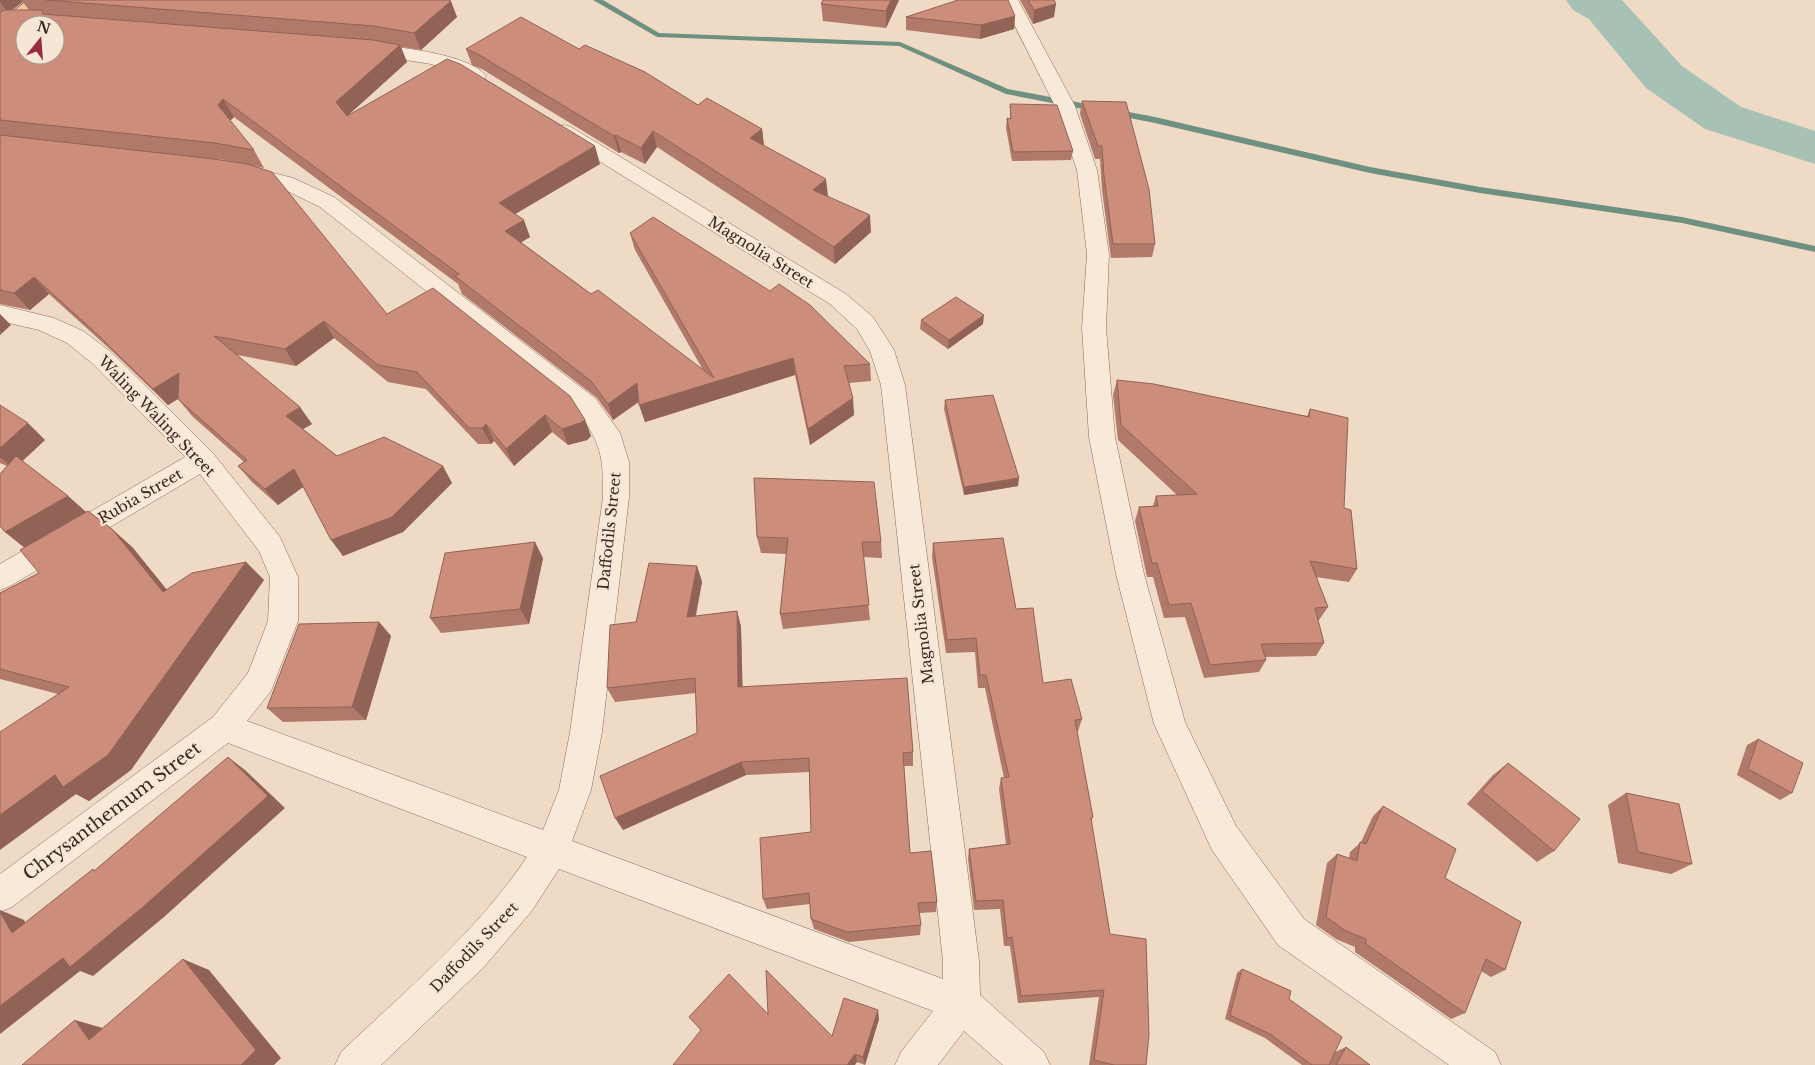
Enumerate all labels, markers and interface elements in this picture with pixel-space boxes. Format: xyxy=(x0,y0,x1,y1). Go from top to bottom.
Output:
north arrow xyxy=(15,15,65,65)
text: N xyxy=(35,17,53,38)
street label: Magnolia Street xyxy=(705,212,818,292)
street label: Waling Waling Street xyxy=(94,351,220,481)
street label: Rubia Street xyxy=(94,464,186,528)
street label: Daffodils Street xyxy=(593,471,625,591)
street label: Magnolia Street xyxy=(904,562,938,685)
street label: Chrysanthemum Street xyxy=(19,737,205,885)
street label: Daffodils Street xyxy=(426,898,522,996)

